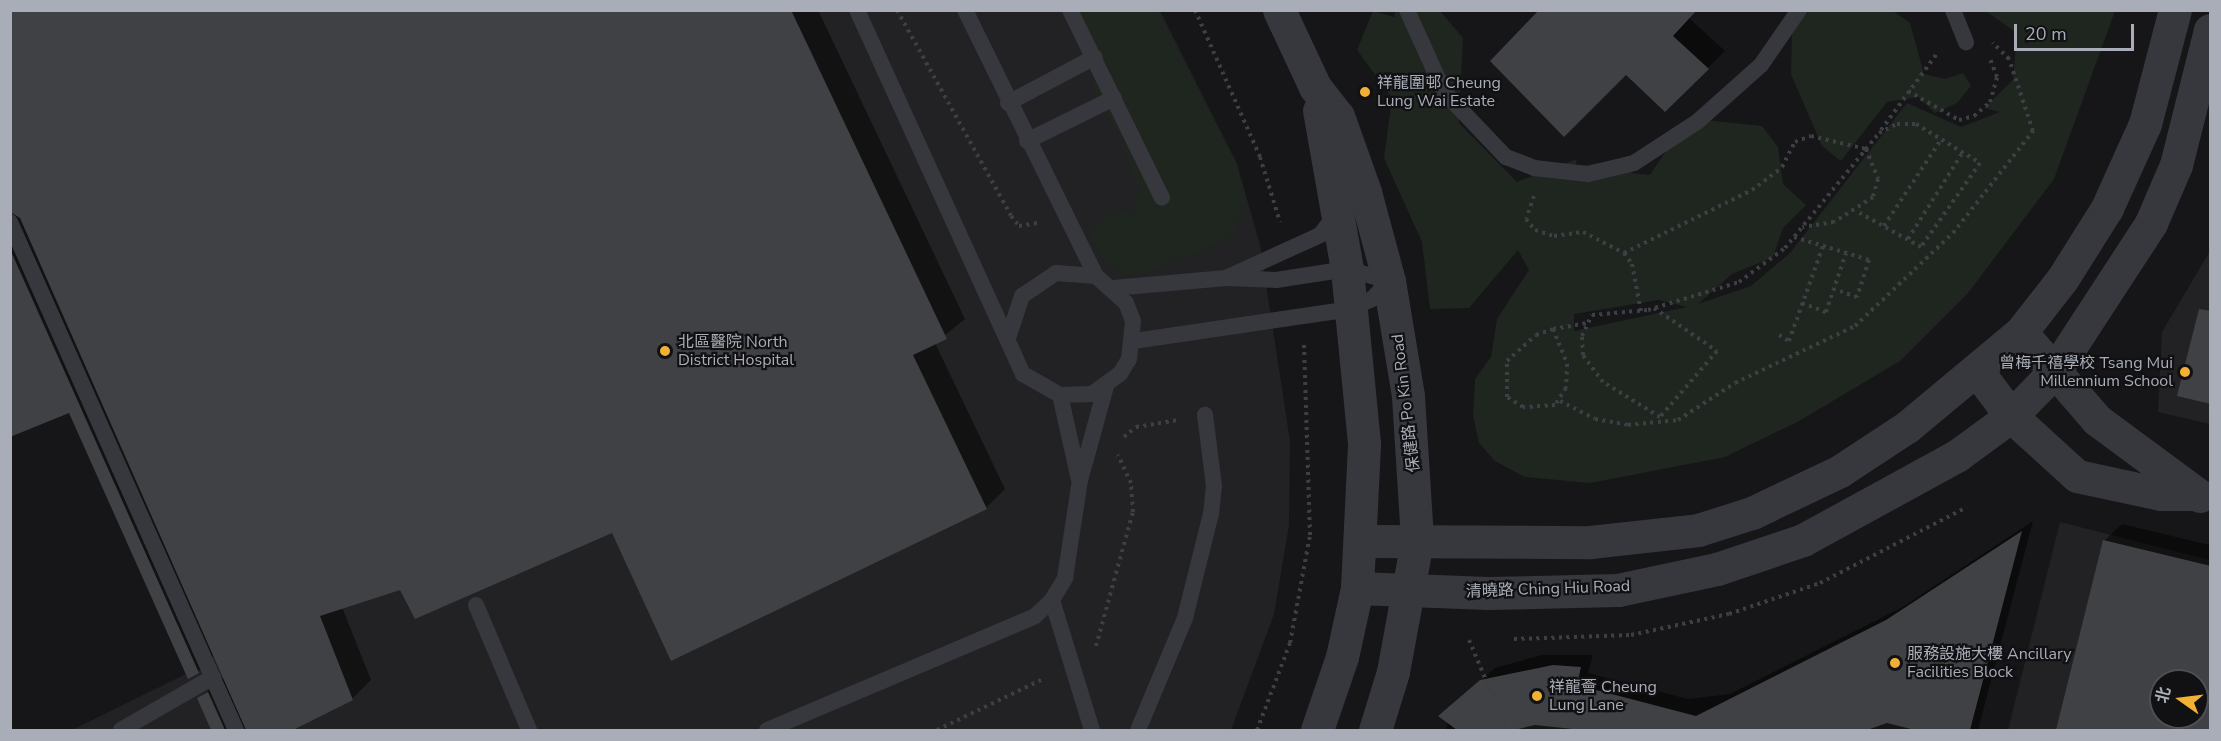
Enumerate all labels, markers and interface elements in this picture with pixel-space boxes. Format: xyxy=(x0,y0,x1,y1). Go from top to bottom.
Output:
scale bar xyxy=(2017,12,2137,50)
text: 20 m xyxy=(2025,22,2067,46)
place label: 祥龍圍邨 Cheung Lung Wai Estate xyxy=(1377,73,1501,111)
marker: 祥龍圍邨 Cheung Lung Wai Estate xyxy=(1358,85,1372,99)
place label: 北區醫院 North District Hospital xyxy=(678,332,794,370)
street label: 保健路 Po Kin Road xyxy=(1388,333,1424,473)
marker: 北區醫院 North District Hospital xyxy=(656,342,674,360)
place label: 曾梅千禧學校 Tsang Mui Millennium School xyxy=(1999,353,2173,391)
marker: 曾梅千禧學校 Tsang Mui Millennium School xyxy=(2178,365,2192,379)
street label: 清曉路 Ching Hiu Road xyxy=(1465,577,1631,601)
place label: 服務設施大樓 Ancillary Facilities Block xyxy=(1907,644,2071,682)
marker: 服務設施大樓 Ancillary Facilities Block xyxy=(1888,656,1902,670)
north arrow xyxy=(2149,669,2209,729)
place label: 祥龍薈 Cheung Lung Lane xyxy=(1549,677,1657,715)
text: 北 xyxy=(2151,685,2176,706)
marker: 祥龍薈 Cheung Lung Lane xyxy=(1530,689,1544,703)

